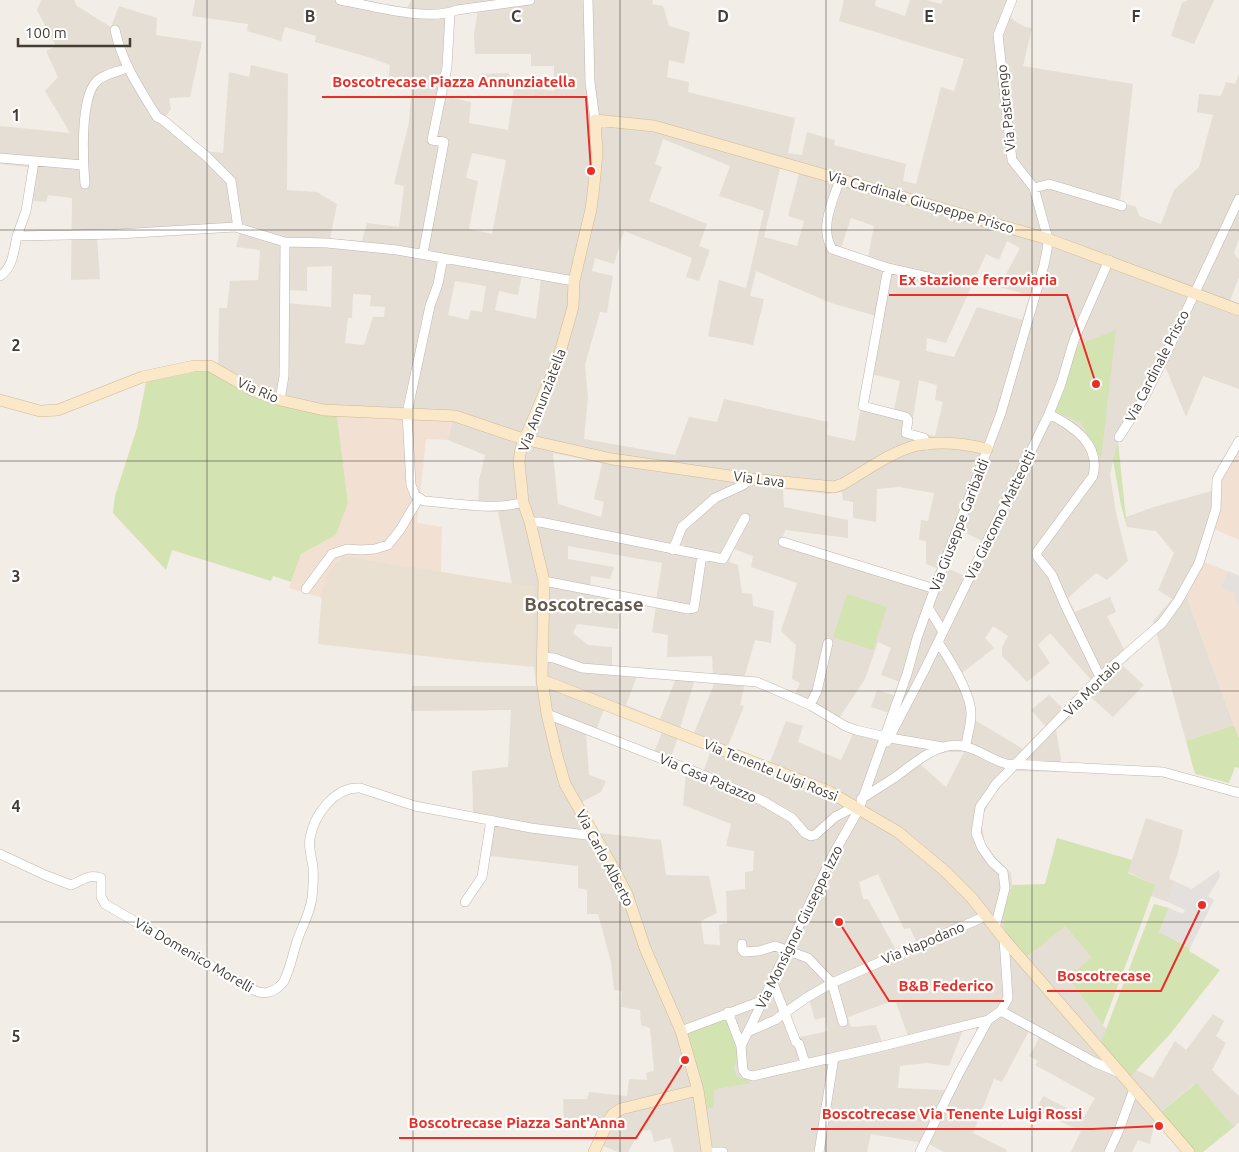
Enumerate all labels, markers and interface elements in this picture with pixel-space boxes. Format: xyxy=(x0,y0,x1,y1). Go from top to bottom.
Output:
text: B xyxy=(305,7,315,25)
text: C xyxy=(511,7,521,25)
text: D xyxy=(717,7,729,25)
text: E xyxy=(924,7,934,25)
text: F xyxy=(1132,7,1141,25)
scale bar xyxy=(18,15,130,47)
text: 100 m xyxy=(25,24,67,41)
street label: Via Pastrengo xyxy=(993,64,1019,152)
callout: Boscotrecase Piazza Annunziatella xyxy=(322,67,586,97)
text: Boscotrecase Piazza Annunziatella xyxy=(332,73,576,90)
text: 1 xyxy=(11,106,21,124)
street label: Via Cardinale Giuspeppe Prisco xyxy=(826,168,1016,236)
callout: Ex stazione ferroviaria xyxy=(889,265,1067,295)
text: Ex stazione ferroviaria xyxy=(899,271,1057,288)
street label: Via Cardinale Prisco xyxy=(1122,307,1192,425)
text: 2 xyxy=(11,336,21,354)
street label: Via Annunziatella xyxy=(515,346,569,454)
street label: Via Rio xyxy=(235,374,281,406)
street label: Via Giacomo Matteotti xyxy=(962,448,1038,582)
street label: Via Giuseppe Garibaldi xyxy=(926,456,992,594)
street label: Via Lava xyxy=(732,468,786,490)
text: 3 xyxy=(11,567,21,585)
district label: Boscotrecase xyxy=(524,593,644,615)
street label: Via Mortaio xyxy=(1061,657,1123,719)
street label: Via Tenente Luigi Rossi xyxy=(701,736,841,804)
street label: Via Casa Patazzo xyxy=(657,750,759,806)
text: 4 xyxy=(11,797,21,815)
street label: Via Carlo Alberto xyxy=(573,807,637,909)
street label: Via Monsignor Giuseppe Izzo xyxy=(752,843,846,1011)
street label: Via Domenico Morelli xyxy=(132,914,256,996)
street label: Via Napodano xyxy=(879,918,967,968)
callout: Boscotrecase xyxy=(1047,961,1161,991)
text: Boscotrecase xyxy=(1057,967,1151,984)
callout: B&B Federico xyxy=(889,971,1004,1001)
text: B&B Federico xyxy=(899,977,993,994)
text: 5 xyxy=(11,1027,21,1045)
callout: Boscotrecase Via Tenente Luigi Rossi xyxy=(811,1099,1092,1129)
text: Boscotrecase Via Tenente Luigi Rossi xyxy=(822,1105,1082,1122)
callout: Boscotrecase Piazza Sant'Anna xyxy=(399,1108,636,1138)
text: Boscotrecase Piazza Sant'Anna xyxy=(408,1114,626,1131)

